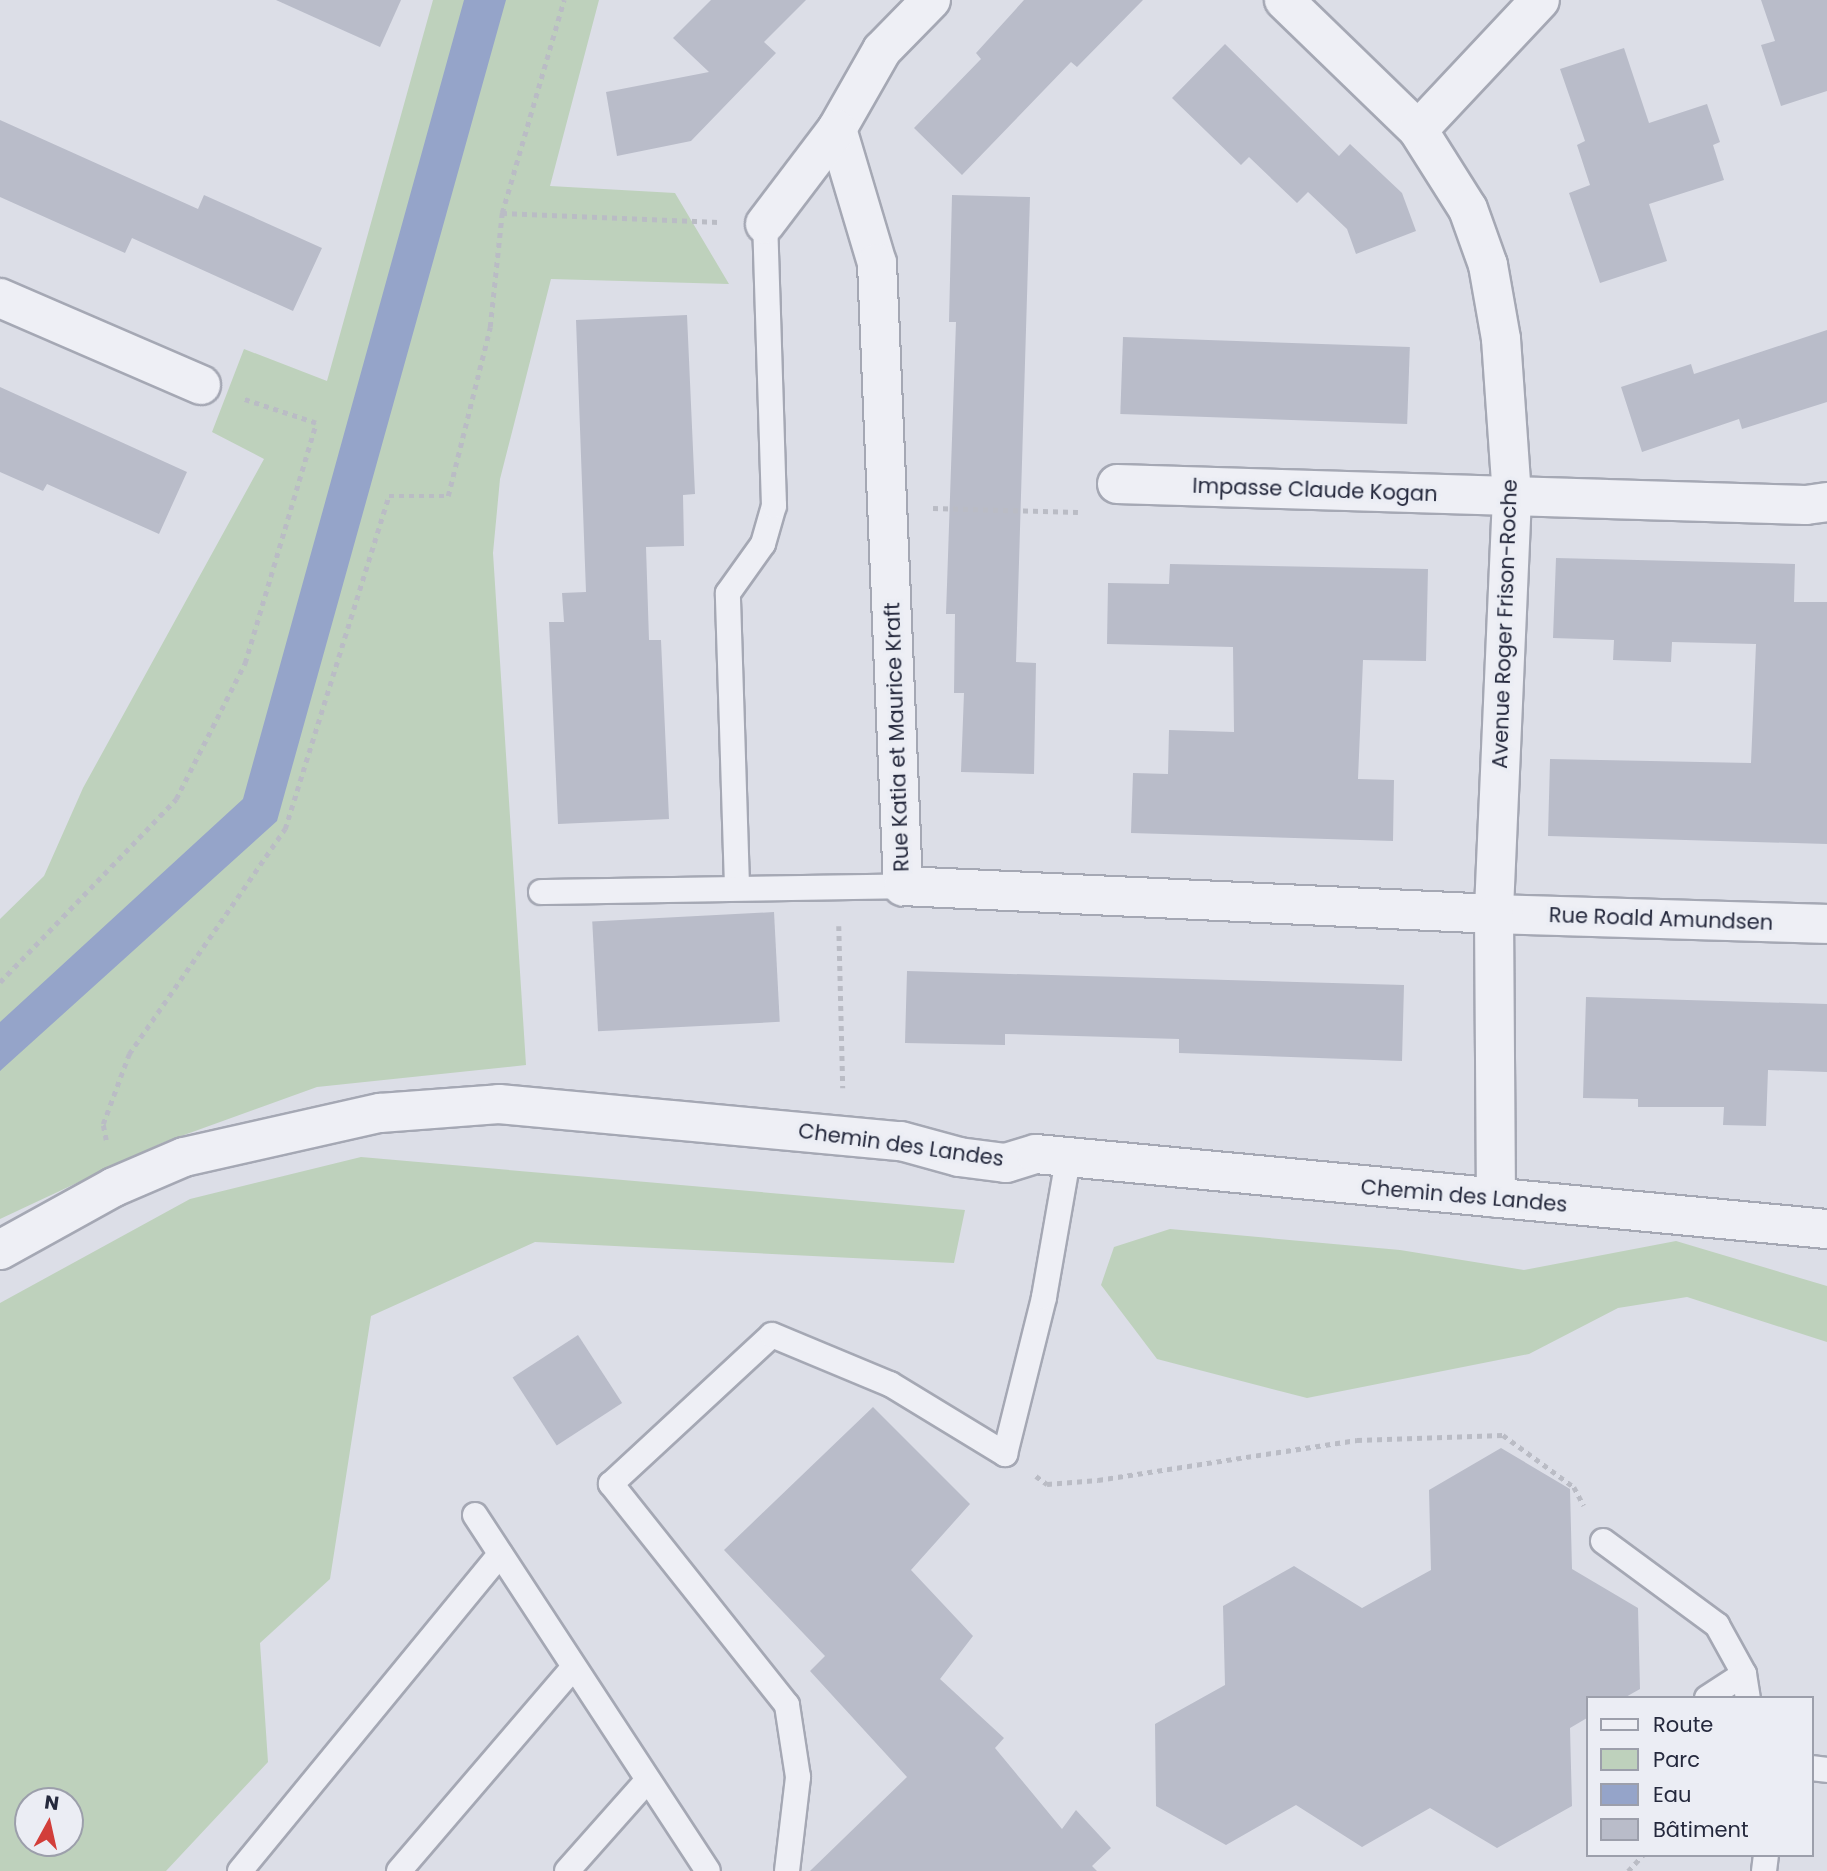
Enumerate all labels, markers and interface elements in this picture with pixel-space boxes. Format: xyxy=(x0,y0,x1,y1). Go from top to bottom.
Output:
street label: Impasse Claude Kogan xyxy=(1192,473,1438,507)
street label: Avenue Roger Frison-Roche xyxy=(1487,479,1523,769)
street label: Rue Katia et Maurice Kraft xyxy=(880,602,914,872)
street label: Rue Roald Amundsen xyxy=(1548,902,1774,936)
street label: Chemin des Landes xyxy=(797,1118,1005,1172)
street label: Chemin des Landes xyxy=(1360,1174,1568,1218)
legend xyxy=(1586,1696,1813,1857)
text: Route xyxy=(1653,1710,1713,1739)
text: Parc xyxy=(1653,1745,1700,1774)
text: Eau xyxy=(1653,1780,1691,1809)
north arrow xyxy=(14,1787,84,1857)
text: N xyxy=(43,1788,61,1817)
text: Bâtiment xyxy=(1653,1815,1749,1844)

